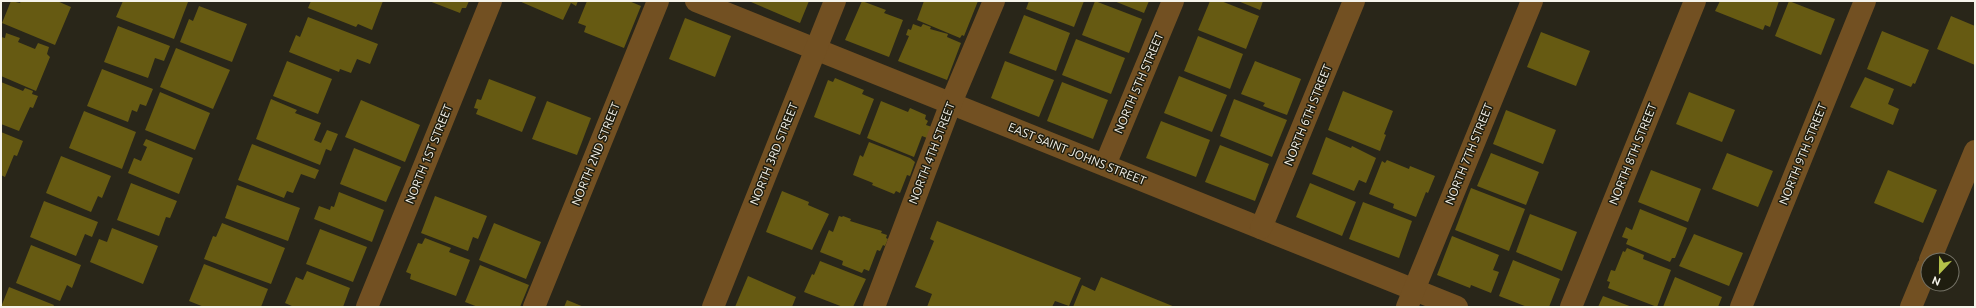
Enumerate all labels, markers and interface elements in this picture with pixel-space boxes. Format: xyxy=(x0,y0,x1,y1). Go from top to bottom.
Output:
street label: NORTH 5TH STREET xyxy=(1111,30,1166,135)
street label: NORTH 6TH STREET xyxy=(1281,62,1334,167)
street label: NORTH 2ND STREET xyxy=(569,100,622,207)
street label: NORTH 3RD STREET xyxy=(747,100,800,207)
street label: NORTH 4TH STREET xyxy=(906,100,957,206)
street label: NORTH 7TH STREET xyxy=(1442,101,1495,206)
street label: NORTH 8TH STREET xyxy=(1606,101,1659,206)
street label: NORTH 9TH STREET xyxy=(1776,101,1829,206)
street label: NORTH 1ST STREET xyxy=(403,102,455,205)
street label: EAST SAINT JOHNS STREET xyxy=(1006,120,1148,187)
north arrow xyxy=(1920,252,1960,292)
text: N xyxy=(1930,274,1942,288)

